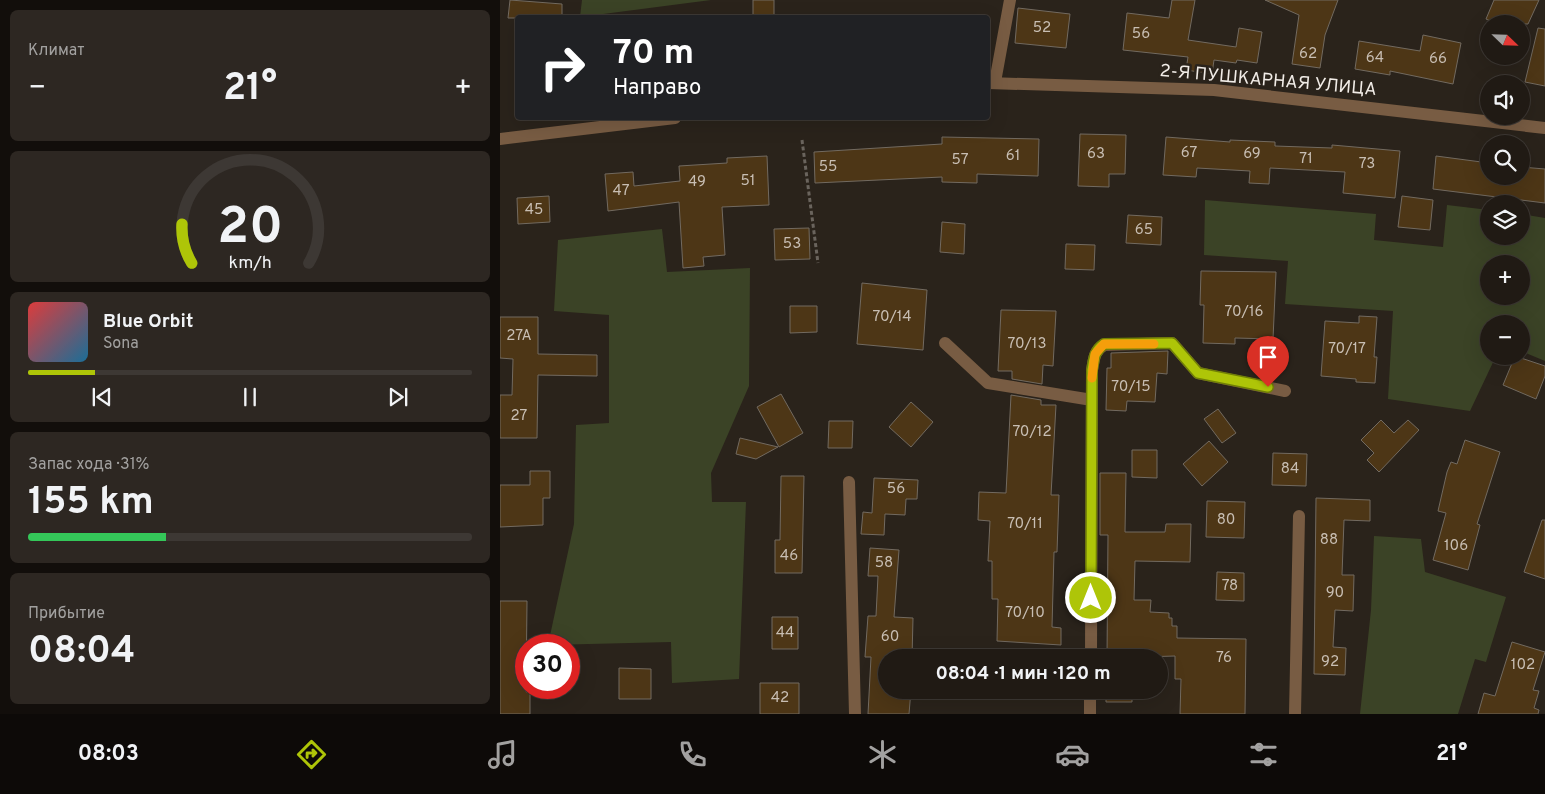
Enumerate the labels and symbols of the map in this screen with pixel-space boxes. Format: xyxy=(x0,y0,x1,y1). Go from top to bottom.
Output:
north arrow xyxy=(1480,15,1530,65)
house number: 52 xyxy=(1033,19,1051,38)
house number: 56 xyxy=(1132,25,1150,44)
house number: 62 xyxy=(1299,45,1317,64)
house number: 64 xyxy=(1366,49,1384,68)
house number: 66 xyxy=(1429,50,1447,69)
street label: 2-Я ПУШКАРНАЯ УЛИЦА xyxy=(1159,60,1377,102)
house number: 67 xyxy=(1181,144,1197,163)
house number: 63 xyxy=(1087,145,1105,164)
house number: 69 xyxy=(1243,145,1261,164)
house number: 61 xyxy=(1006,147,1020,166)
house number: 71 xyxy=(1299,150,1313,169)
house number: 57 xyxy=(952,151,969,170)
house number: 73 xyxy=(1359,155,1375,174)
house number: 55 xyxy=(819,158,837,177)
house number: 51 xyxy=(741,172,755,191)
house number: 49 xyxy=(688,173,706,192)
house number: 47 xyxy=(613,182,630,201)
house number: 45 xyxy=(525,201,543,220)
house number: 65 xyxy=(1135,221,1153,240)
house number: 53 xyxy=(783,235,801,254)
house number: 70/16 xyxy=(1225,303,1263,322)
house number: 70/14 xyxy=(873,308,911,327)
house number: 27А xyxy=(506,327,532,346)
house number: 70/13 xyxy=(1008,335,1047,354)
pin xyxy=(1247,336,1289,387)
house number: 70/17 xyxy=(1328,340,1366,359)
house number: 70/15 xyxy=(1111,378,1151,397)
house number: 27 xyxy=(511,407,528,426)
house number: 70/12 xyxy=(1012,423,1052,442)
house number: 84 xyxy=(1281,460,1299,479)
house number: 56 xyxy=(887,480,905,499)
house number: 80 xyxy=(1217,511,1235,530)
house number: 70/11 xyxy=(1007,515,1043,534)
house number: 88 xyxy=(1320,531,1338,550)
house number: 106 xyxy=(1444,537,1468,556)
house number: 46 xyxy=(780,547,798,566)
house number: 58 xyxy=(875,554,893,573)
position arrow xyxy=(1064,571,1116,623)
house number: 78 xyxy=(1222,577,1238,596)
house number: 90 xyxy=(1326,584,1344,603)
house number: 70/10 xyxy=(1005,604,1045,623)
house number: 44 xyxy=(776,624,794,643)
house number: 60 xyxy=(881,628,899,647)
speed limit sign: 30 xyxy=(515,634,580,699)
house number: 76 xyxy=(1216,649,1232,668)
house number: 92 xyxy=(1321,653,1339,672)
house number: 102 xyxy=(1511,656,1535,675)
house number: 42 xyxy=(771,689,789,708)

